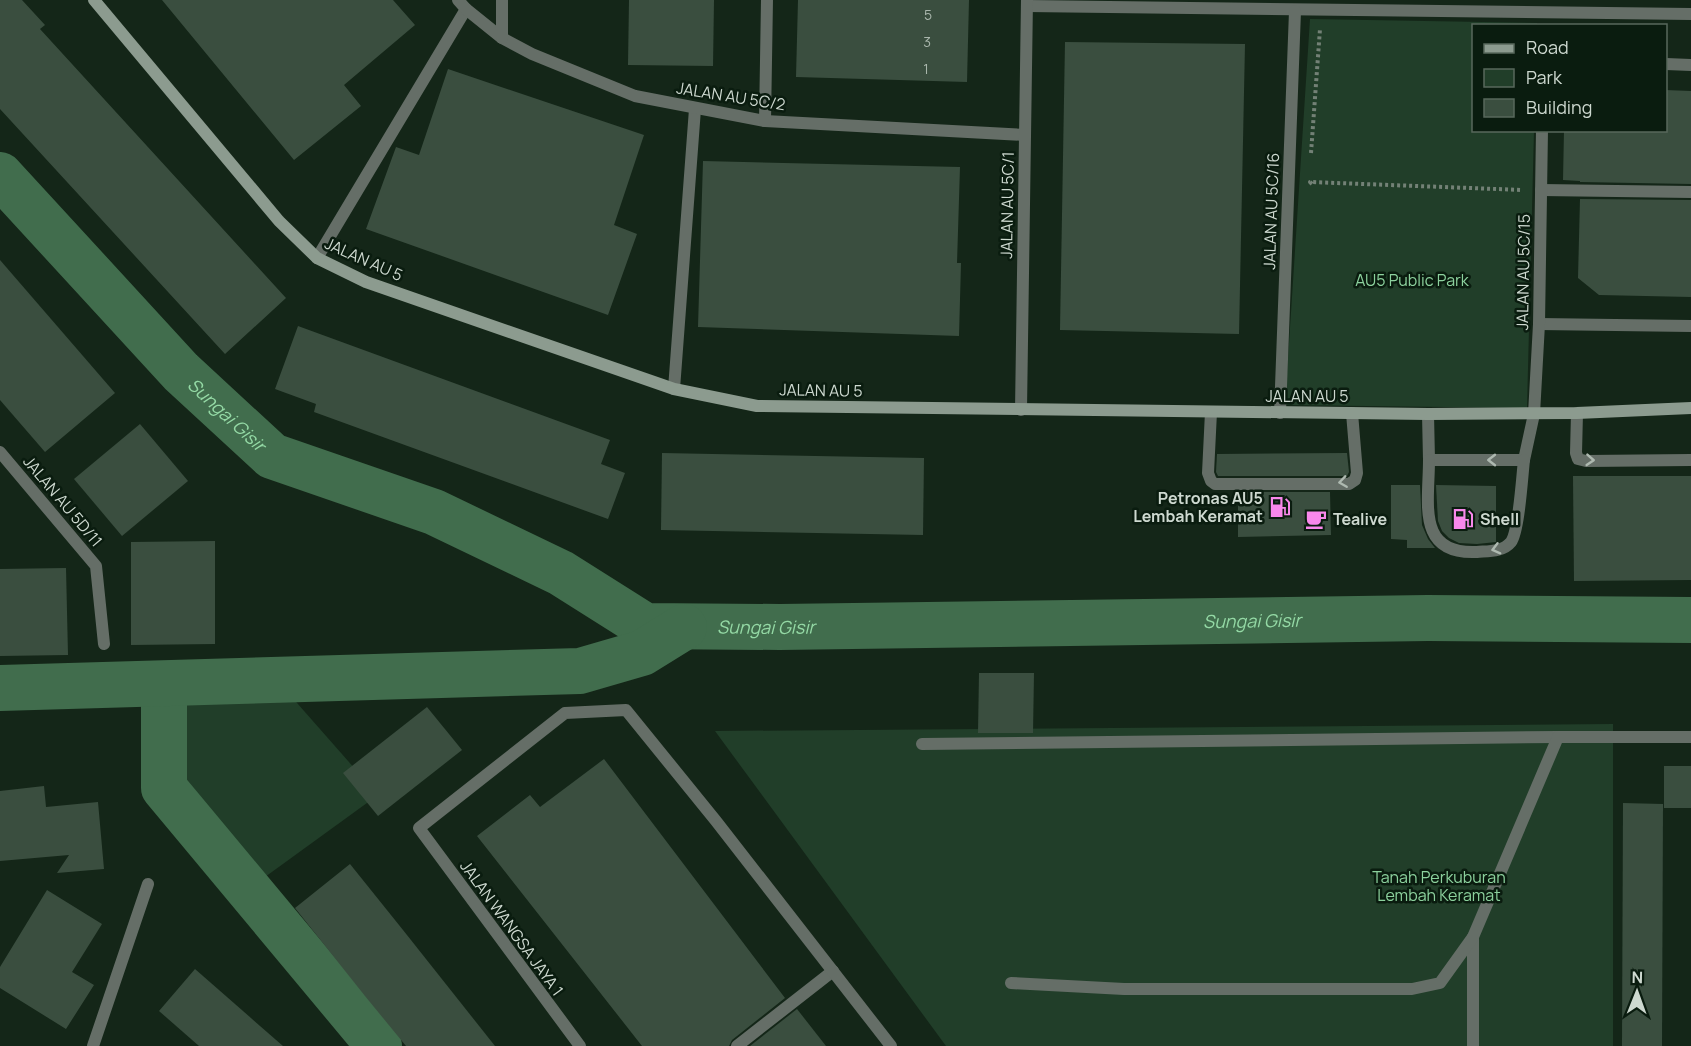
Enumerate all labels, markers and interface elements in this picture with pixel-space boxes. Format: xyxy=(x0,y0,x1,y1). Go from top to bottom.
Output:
house number: 5 xyxy=(924,5,932,24)
legend xyxy=(1472,24,1667,132)
house number: 3 xyxy=(923,32,931,51)
text: Road xyxy=(1526,35,1569,59)
house number: 1 xyxy=(923,59,929,78)
text: Park xyxy=(1526,65,1563,89)
street label: JALAN AU 5C/2 xyxy=(675,77,787,115)
text: Building xyxy=(1526,95,1592,119)
street label: JALAN AU 5C/1 xyxy=(995,151,1019,259)
street label: JALAN AU 5C/16 xyxy=(1258,152,1284,270)
street label: JALAN AU 5C/15 xyxy=(1511,214,1535,330)
street label: JALAN AU 5 xyxy=(322,232,406,286)
park label: AU5 Public Park xyxy=(1355,269,1470,291)
water label: Sungai Gisir xyxy=(183,372,273,458)
street label: JALAN AU 5 xyxy=(779,378,863,402)
street label: JALAN AU 5 xyxy=(1265,385,1349,407)
street label: JALAN AU 5D/11 xyxy=(18,451,108,551)
one-way arrow xyxy=(1488,454,1497,466)
one-way arrow xyxy=(1586,454,1595,467)
one-way arrow xyxy=(1338,476,1348,488)
place label: Petronas AU5 Lembah Keramat xyxy=(1133,487,1263,527)
fuel station icon: Petronas AU5 Lembah Keramat xyxy=(1268,495,1292,519)
cafe icon: Tealive xyxy=(1304,507,1328,531)
fuel station icon: Shell xyxy=(1451,507,1475,531)
place label: Tealive xyxy=(1333,508,1388,530)
place label: Shell xyxy=(1480,508,1519,530)
one-way arrow xyxy=(1491,541,1501,554)
water label: Sungai Gisir xyxy=(1203,608,1304,633)
water label: Sungai Gisir xyxy=(717,614,818,639)
street label: JALAN WANGSA JAYA 1 xyxy=(455,856,569,1000)
park label: Tanah Perkuburan Lembah Keramat xyxy=(1372,866,1506,906)
north arrow xyxy=(1607,962,1667,1022)
text: N xyxy=(1631,966,1643,988)

